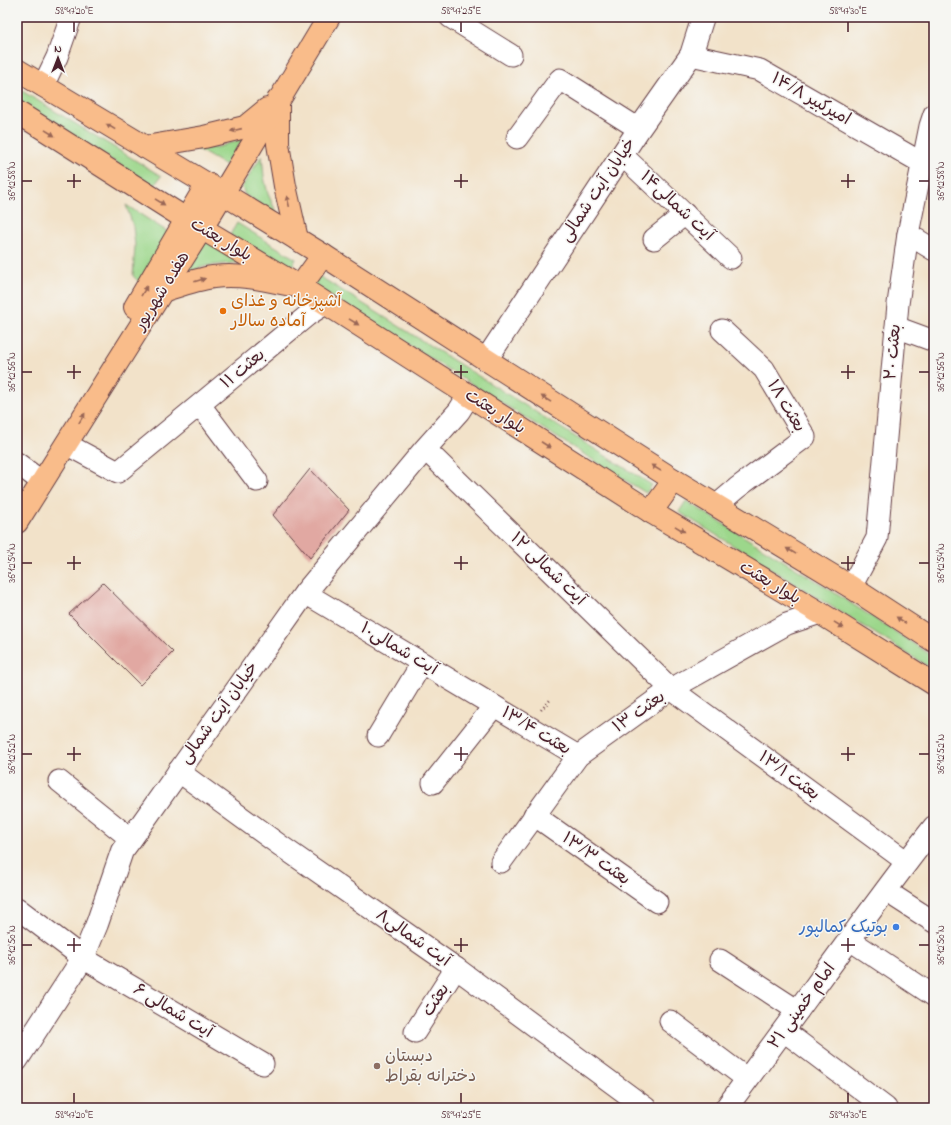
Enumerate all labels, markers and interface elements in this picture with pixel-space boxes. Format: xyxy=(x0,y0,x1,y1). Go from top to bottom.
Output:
text: 58°47'20"E xyxy=(54,4,94,19)
text: 58°47'25"E xyxy=(441,4,481,19)
text: 58°47'30"E xyxy=(829,4,867,19)
north arrow xyxy=(38,38,78,78)
text: N xyxy=(54,41,62,57)
street label: امیرکبیر ۱۴/۸ xyxy=(767,66,855,132)
one-way arrow xyxy=(106,123,116,131)
one-way arrow xyxy=(230,127,242,133)
one-way arrow xyxy=(45,129,55,137)
street label: خیابان آیت شمالی xyxy=(554,133,642,247)
text: 36°12'58"N xyxy=(5,161,20,200)
text: 36°12'58"N xyxy=(934,161,949,200)
street label: آیت شمالی۱۴ xyxy=(634,165,720,248)
one-way arrow xyxy=(285,195,291,208)
one-way arrow xyxy=(155,198,165,206)
street label: بلوار بعثت xyxy=(185,212,257,268)
street label: هفده شهریور xyxy=(127,246,196,337)
one-way arrow xyxy=(194,277,206,283)
one-way arrow xyxy=(141,285,148,297)
place label: آشپزخانه و غذای آماده سالار xyxy=(229,289,342,334)
marker: آشپزخانه و غذای آماده سالار xyxy=(218,306,228,316)
one-way arrow xyxy=(349,318,359,326)
street label: بعثت ۲۰ xyxy=(878,323,908,381)
street label: بعثت ۱۱ xyxy=(215,343,271,395)
text: 36°12'56"N xyxy=(5,352,20,392)
text: 36°12'56"N xyxy=(934,352,949,392)
street label: بعثت ۱۸ xyxy=(760,375,812,437)
street label: بلوار بعثت xyxy=(460,383,530,441)
one-way arrow xyxy=(540,395,552,402)
one-way arrow xyxy=(79,412,86,424)
one-way arrow xyxy=(540,441,552,448)
one-way arrow xyxy=(650,465,662,472)
street label: آیت شمالی ۱۲ xyxy=(505,526,592,612)
one-way arrow xyxy=(674,526,686,533)
text: 36°12'54"N xyxy=(5,543,20,583)
text: 36°12'54"N xyxy=(934,543,949,583)
one-way arrow xyxy=(785,547,797,554)
street label: بلوار بعثت xyxy=(734,555,806,611)
street label: آیت شمالی۱۰ xyxy=(356,616,443,682)
one-way arrow xyxy=(895,616,907,623)
one-way arrow xyxy=(834,621,844,629)
street label: خیابان آیت شمالی xyxy=(173,657,265,769)
street label: بعثت ۱۳ xyxy=(607,685,671,739)
street label: بعثت ۱۳/۴ xyxy=(496,700,576,762)
text: 36°12'52"N xyxy=(5,734,20,774)
text: 36°12'52"N xyxy=(934,734,949,774)
street label: بعثت ۱۳/۱ xyxy=(753,745,825,807)
street label: بعثت ۱۳/۳ xyxy=(557,826,635,892)
street label: آیت شمالی۸ xyxy=(370,903,456,974)
place label: بوتیک کمالپور xyxy=(798,915,888,940)
marker: بوتیک کمالپور xyxy=(891,922,901,932)
text: 36°12'50"N xyxy=(5,925,20,965)
text: 36°12'50"N xyxy=(934,925,949,965)
street label: امام خمینی ۲۱ xyxy=(762,958,842,1054)
street label: آیت شمالی ۶ xyxy=(128,977,218,1045)
street label: بعثت xyxy=(416,978,456,1022)
place label: دبستان دخترانه بقراط xyxy=(385,1044,476,1089)
marker: دبستان دخترانه بقراط xyxy=(372,1061,382,1071)
text: 58°47'20"E xyxy=(54,1108,94,1123)
text: 58°47'25"E xyxy=(441,1108,481,1123)
text: 58°47'30"E xyxy=(829,1108,867,1123)

